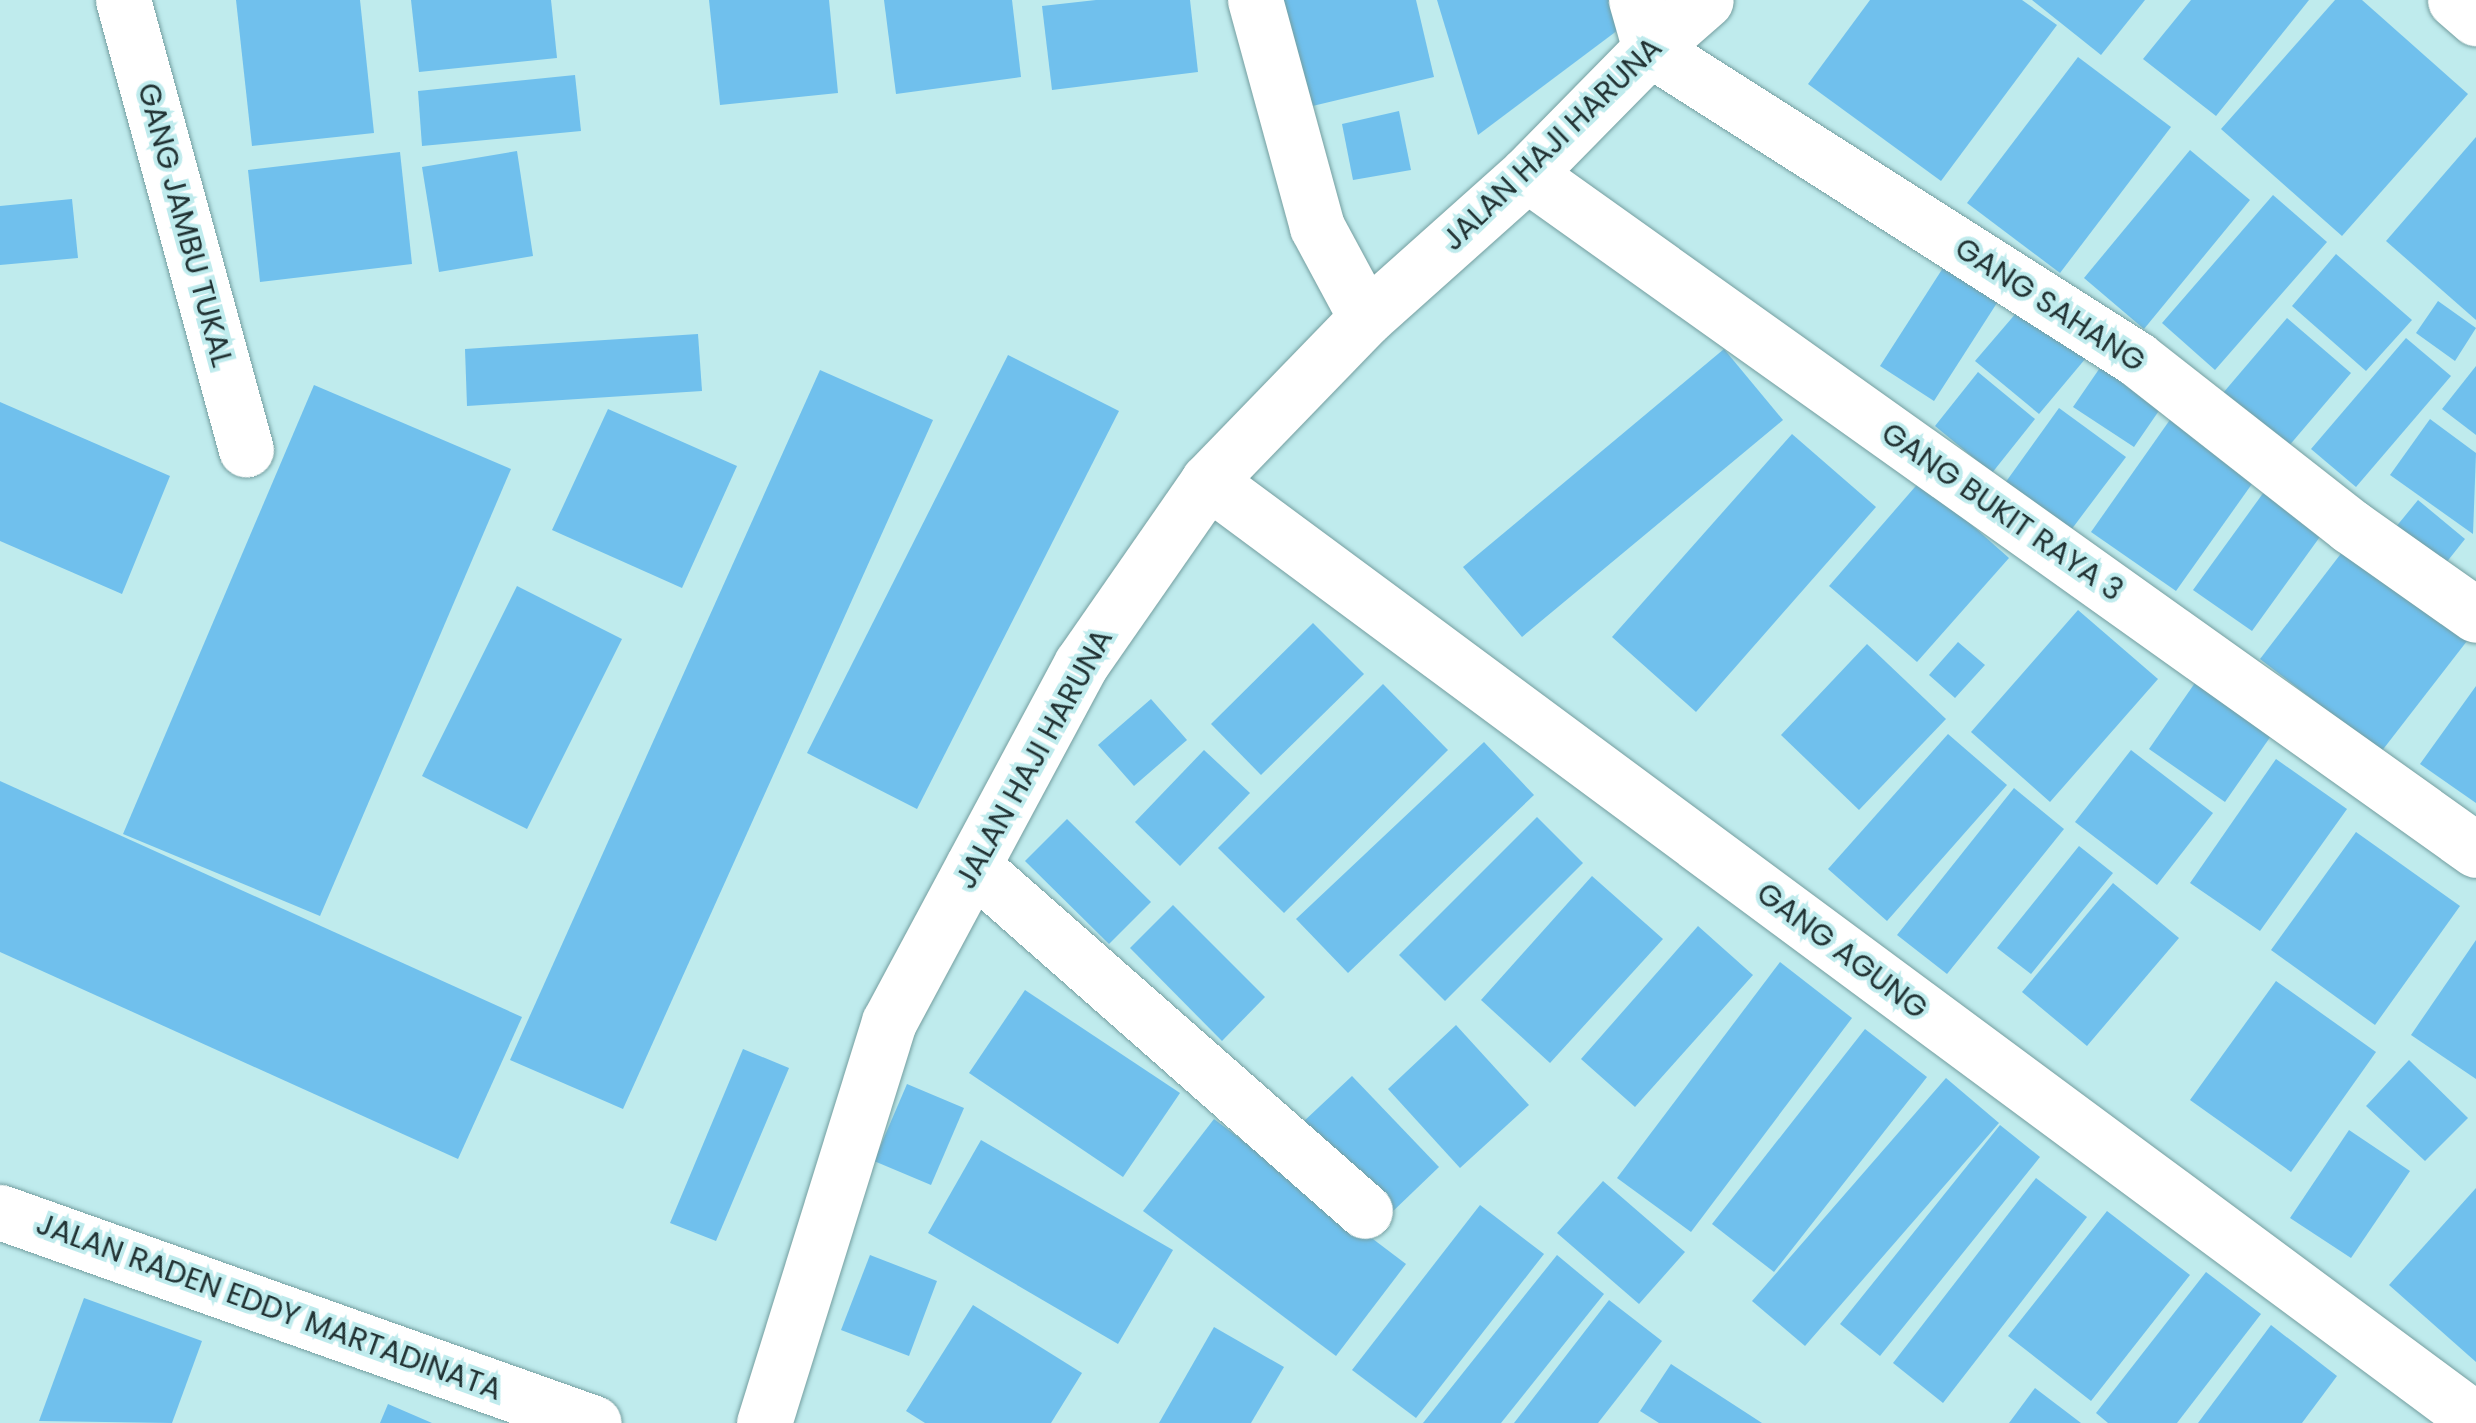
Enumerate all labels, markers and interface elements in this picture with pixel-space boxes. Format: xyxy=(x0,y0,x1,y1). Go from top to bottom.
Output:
street label: JALAN HAJI HARUNA xyxy=(1435,30,1669,258)
street label: GANG JAMBU TUKAL xyxy=(130,79,240,371)
street label: GANG SAHANG xyxy=(1948,230,2152,380)
street label: GANG BUKIT RAYA 3 xyxy=(1874,415,2130,609)
street label: JALAN HAJI HARUNA xyxy=(948,623,1120,895)
street label: GANG AGUNG xyxy=(1750,875,1934,1027)
street label: JALAN RADEN EDDY MARTADINATA xyxy=(31,1206,507,1408)

